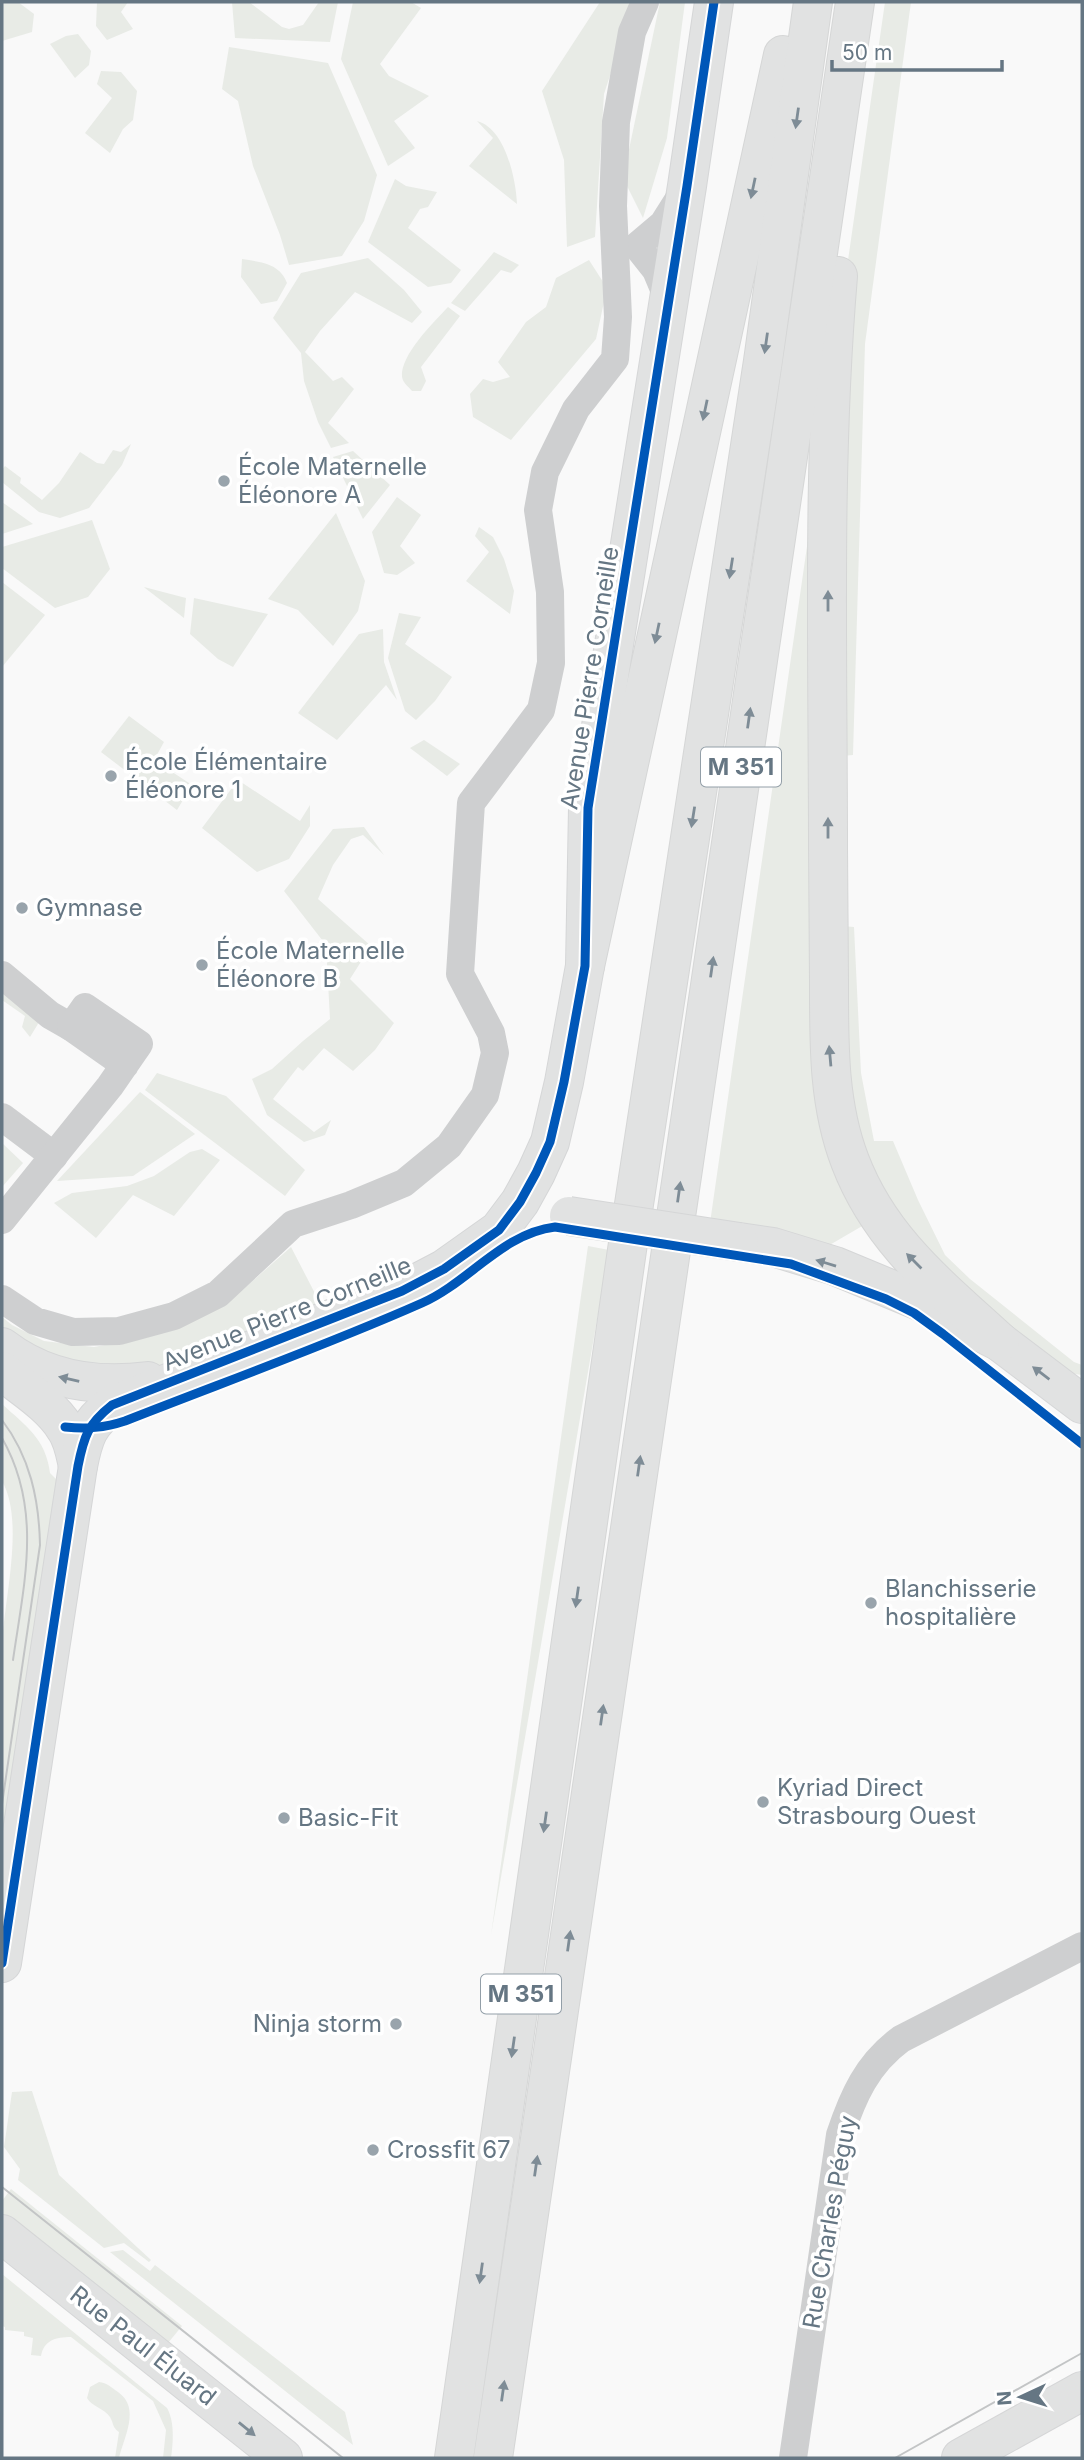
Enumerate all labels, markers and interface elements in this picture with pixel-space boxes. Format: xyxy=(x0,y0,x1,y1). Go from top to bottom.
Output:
scale bar xyxy=(832,28,1002,72)
text: 50 m xyxy=(842,40,892,65)
one-way arrow xyxy=(791,107,802,129)
one-way arrow xyxy=(747,177,758,199)
one-way arrow xyxy=(760,332,771,354)
one-way arrow xyxy=(699,399,710,421)
place label: École Maternelle Éléonore A xyxy=(238,451,427,509)
marker: École Maternelle Éléonore A xyxy=(216,473,232,489)
street label: Avenue Pierre Corneille xyxy=(554,544,625,812)
one-way arrow xyxy=(726,557,737,579)
one-way arrow xyxy=(822,590,834,612)
one-way arrow xyxy=(651,622,662,644)
one-way arrow xyxy=(743,707,754,729)
place label: École Élémentaire Éléonore 1 xyxy=(125,746,327,804)
road number: M 351 xyxy=(701,748,781,786)
marker: École Élémentaire Éléonore 1 xyxy=(103,768,119,784)
one-way arrow xyxy=(687,806,698,828)
one-way arrow xyxy=(822,817,834,839)
place label: Gymnase xyxy=(36,893,143,922)
marker: Gymnase xyxy=(14,900,30,916)
place label: École Maternelle Éléonore B xyxy=(216,935,405,993)
one-way arrow xyxy=(707,956,718,978)
marker: École Maternelle Éléonore B xyxy=(194,957,210,973)
one-way arrow xyxy=(824,1045,835,1067)
one-way arrow xyxy=(674,1181,685,1203)
street label: Avenue Pierre Corneille xyxy=(158,1250,416,1377)
one-way arrow xyxy=(907,1253,923,1270)
one-way arrow xyxy=(815,1258,836,1268)
one-way arrow xyxy=(1032,1366,1050,1380)
one-way arrow xyxy=(58,1373,80,1384)
one-way arrow xyxy=(633,1455,644,1477)
place label: Blanchisserie hospitalière xyxy=(885,1574,1036,1631)
one-way arrow xyxy=(571,1586,582,1608)
marker: Blanchisserie hospitalière xyxy=(863,1595,879,1611)
one-way arrow xyxy=(597,1704,608,1726)
place label: Kyriad Direct Strasbourg Ouest xyxy=(777,1773,976,1830)
marker: Kyriad Direct Strasbourg Ouest xyxy=(755,1794,771,1810)
place label: Basic-Fit xyxy=(298,1803,398,1832)
marker: Basic-Fit xyxy=(276,1810,292,1826)
one-way arrow xyxy=(539,1811,550,1833)
one-way arrow xyxy=(564,1929,575,1951)
road number: M 351 xyxy=(481,1974,561,2013)
place label: Ninja storm xyxy=(253,2009,382,2038)
marker: Ninja storm xyxy=(388,2016,404,2032)
one-way arrow xyxy=(507,2037,518,2059)
street label: Rue Charles Péguy xyxy=(796,2113,863,2331)
place label: Crossfit 67 xyxy=(387,2135,511,2164)
marker: Crossfit 67 xyxy=(365,2142,381,2158)
one-way arrow xyxy=(531,2154,542,2176)
one-way arrow xyxy=(475,2262,486,2284)
street label: Rue Paul Éluard xyxy=(65,2279,223,2412)
north arrow xyxy=(986,2362,1056,2432)
one-way arrow xyxy=(498,2380,509,2402)
text: N xyxy=(993,2390,1017,2406)
one-way arrow xyxy=(238,2421,255,2436)

